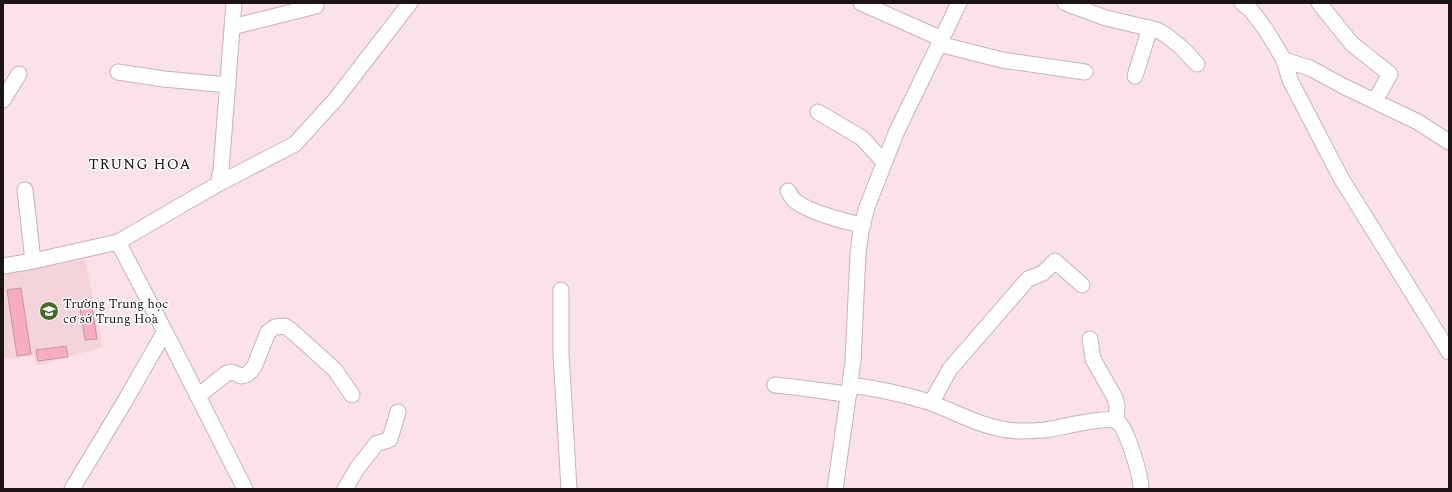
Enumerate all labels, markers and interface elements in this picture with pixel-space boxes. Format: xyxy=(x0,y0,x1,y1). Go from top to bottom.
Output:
district label: TRUNG HOA xyxy=(88,153,192,176)
place label: Trường Trung học cơ sở Trung Hoà xyxy=(63,294,168,329)
school or university icon: Trường Trung học cơ sở Trung Hoà xyxy=(38,300,60,322)

